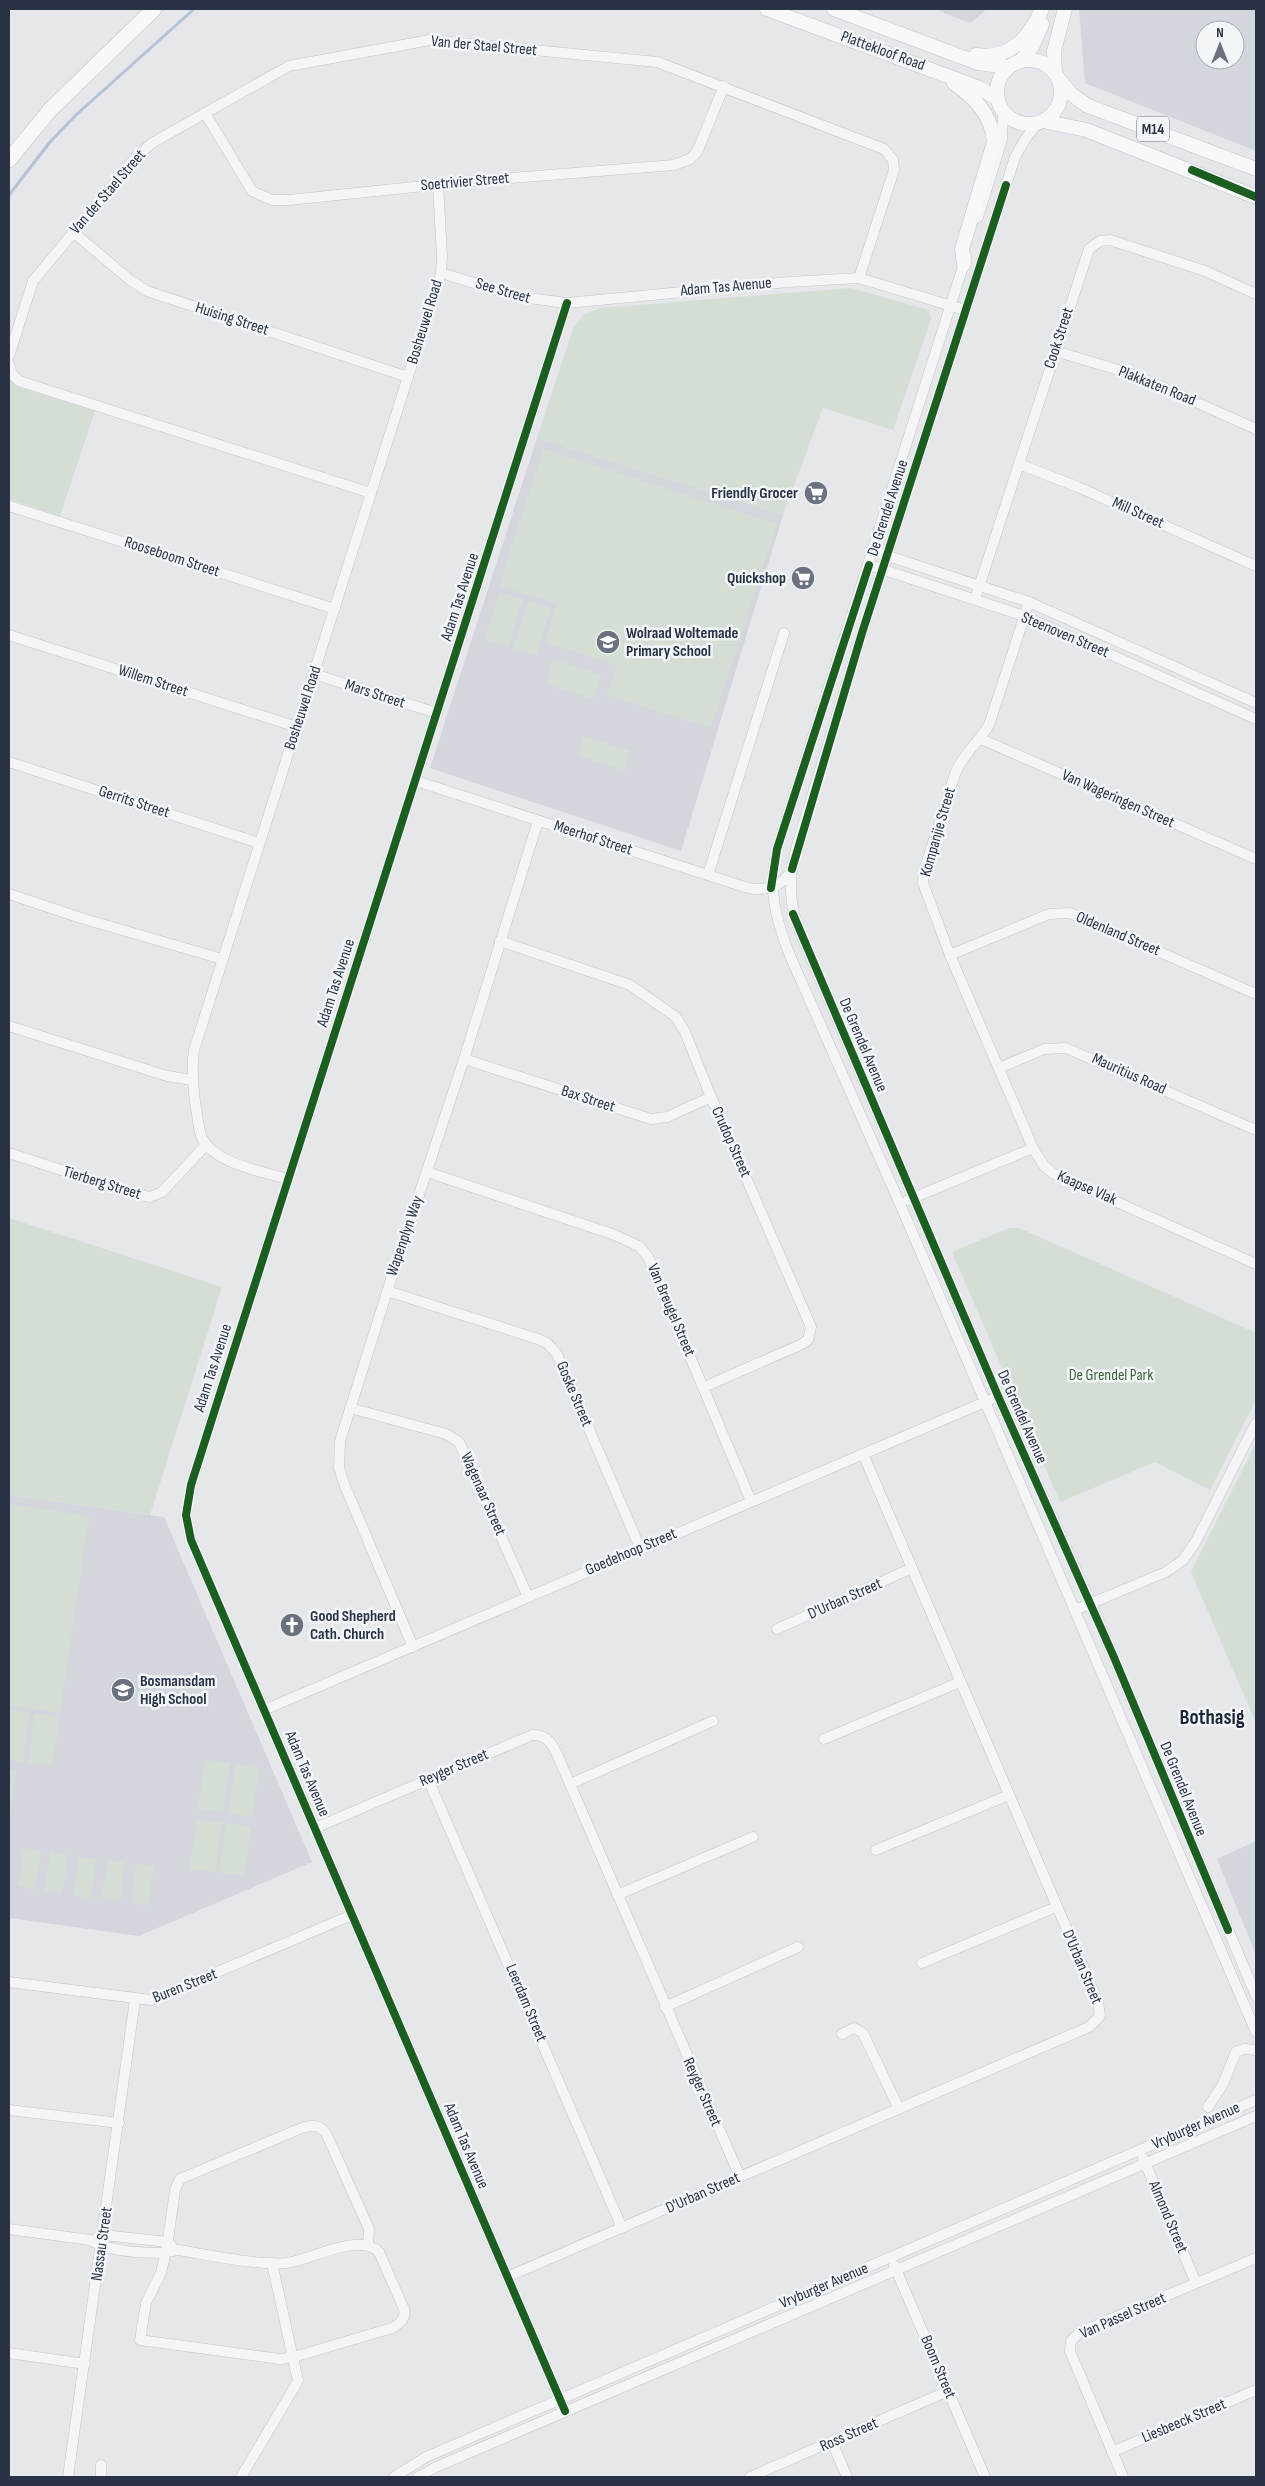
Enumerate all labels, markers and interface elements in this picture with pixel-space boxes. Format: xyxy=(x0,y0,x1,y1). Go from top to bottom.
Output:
north arrow xyxy=(1195,20,1245,70)
text: N xyxy=(1216,24,1224,41)
street label: Plattekloof Road xyxy=(838,27,928,75)
street label: Van der Stael Street xyxy=(430,32,538,60)
road number: M14 xyxy=(1137,116,1169,142)
street label: Van der Stael Street xyxy=(66,146,150,238)
street label: Soetrivier Street xyxy=(420,169,510,195)
street label: See Street xyxy=(473,274,533,308)
street label: Adam Tas Avenue xyxy=(679,274,772,301)
street label: Bosheuwel Road xyxy=(403,278,447,366)
street label: Huising Street xyxy=(193,298,271,340)
street label: Cook Street xyxy=(1040,305,1078,371)
street label: Plakkaten Road xyxy=(1116,362,1198,410)
street label: De Grendel Avenue xyxy=(863,457,913,559)
supermarket icon: Friendly Grocer xyxy=(803,480,829,506)
place label: Friendly Grocer xyxy=(711,484,798,503)
street label: Mill Street xyxy=(1109,493,1167,533)
street label: Rooseboom Street xyxy=(122,533,222,581)
street label: Adam Tas Avenue xyxy=(437,551,483,644)
supermarket icon: Quickshop xyxy=(790,565,816,591)
place label: Quickshop xyxy=(727,569,786,588)
street label: Steenoven Street xyxy=(1018,608,1112,662)
place label: Wolraad Woltemade Primary School xyxy=(626,624,739,661)
school or university icon: Wolraad Woltemade Primary School xyxy=(595,629,621,655)
street label: Willem Street xyxy=(116,661,190,701)
street label: Bosheuwel Road xyxy=(281,664,325,752)
street label: Mars Street xyxy=(343,675,408,713)
street label: Van Wageringen Street xyxy=(1059,766,1177,832)
street label: Gerrits Street xyxy=(96,782,172,822)
street label: Kompanjie Street xyxy=(916,785,960,879)
street label: Meerhof Street xyxy=(551,816,635,860)
street label: Oldenland Street xyxy=(1073,908,1163,960)
street label: Adam Tas Avenue xyxy=(313,937,359,1030)
street label: De Grendel Avenue xyxy=(835,995,891,1095)
street label: Mauritius Road xyxy=(1089,1049,1169,1099)
street label: Bax Street xyxy=(559,1081,618,1117)
street label: Crudop Street xyxy=(707,1104,755,1180)
street label: Tierberg Street xyxy=(61,1162,143,1204)
street label: Kaapse Vlak xyxy=(1054,1166,1120,1210)
street label: Wapenplyn Way xyxy=(382,1193,428,1279)
street label: Van Breugel Street xyxy=(643,1261,699,1359)
street label: Adam Tas Avenue xyxy=(190,1322,236,1415)
street label: Goske Street xyxy=(552,1359,596,1430)
park label: De Grendel Park xyxy=(1069,1366,1153,1385)
street label: De Grendel Avenue xyxy=(993,1367,1051,1467)
street label: Wagenaar Street xyxy=(456,1449,510,1539)
street label: Goedehoop Street xyxy=(583,1524,680,1580)
street label: D'Urban Street xyxy=(805,1574,885,1624)
place label: Good Shepherd Cath. Church xyxy=(310,1607,396,1644)
church icon: Good Shepherd Cath. Church xyxy=(279,1612,305,1638)
place label: Bosmansdam High School xyxy=(140,1672,215,1709)
school or university icon: Bosmansdam High School xyxy=(110,1677,136,1703)
district label: Bothasig xyxy=(1179,1705,1245,1730)
street label: Adam Tas Avenue xyxy=(280,1727,334,1820)
street label: De Grendel Avenue xyxy=(1155,1739,1211,1839)
street label: Reyger Street xyxy=(417,1745,491,1791)
street label: D'Urban Street xyxy=(1058,1927,1106,2007)
street label: Leerdam Street xyxy=(501,1961,551,2045)
street label: Buren Street xyxy=(150,1964,220,2007)
street label: Reyger Street xyxy=(678,2055,726,2129)
street label: Vryburger Avenue xyxy=(1149,2098,1243,2154)
street label: Adam Tas Avenue xyxy=(439,2099,493,2192)
street label: D'Urban Street xyxy=(663,2168,743,2218)
street label: Almond Street xyxy=(1144,2177,1192,2256)
street label: Nassau Street xyxy=(87,2206,117,2282)
street label: Vryburger Avenue xyxy=(777,2259,871,2313)
street label: Van Passel Street xyxy=(1077,2289,1169,2343)
street label: Boom Street xyxy=(916,2332,960,2402)
street label: Liesbeeck Street xyxy=(1139,2395,1229,2447)
street label: Ross Street xyxy=(817,2414,881,2456)

